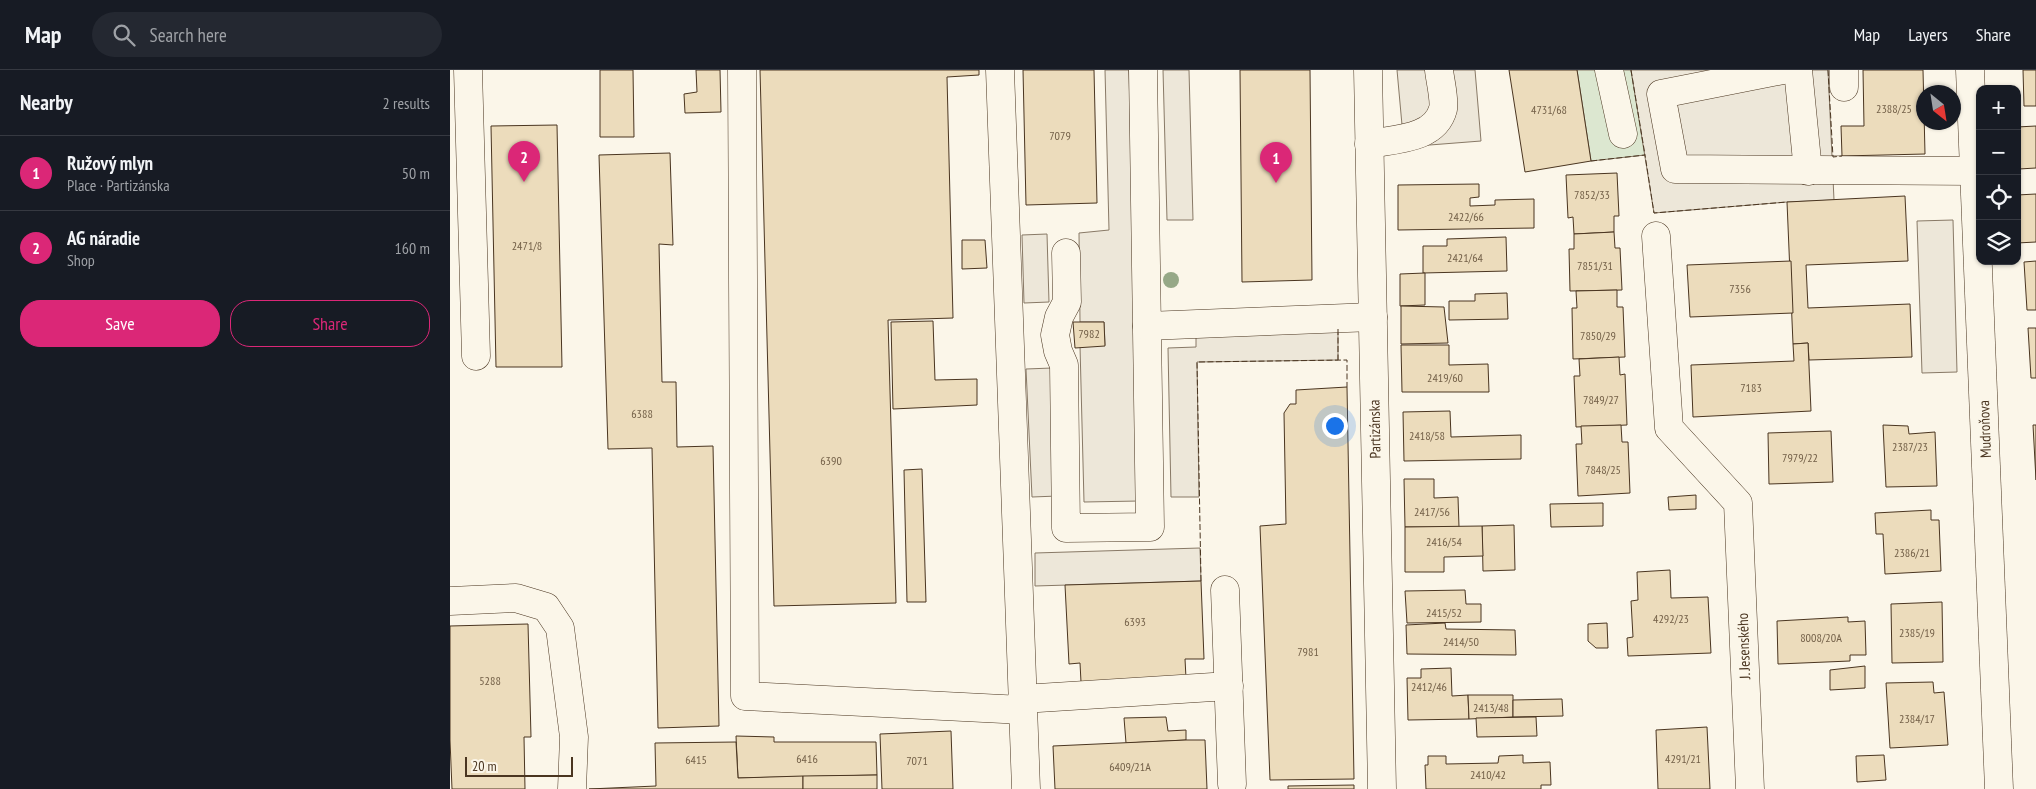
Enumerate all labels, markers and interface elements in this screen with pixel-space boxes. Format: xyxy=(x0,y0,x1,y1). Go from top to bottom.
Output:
search box xyxy=(92,12,442,57)
text: Map xyxy=(25,19,62,50)
icon: search xyxy=(110,21,138,49)
text: Search here xyxy=(150,23,227,47)
text: Map xyxy=(1854,23,1880,46)
text: Layers xyxy=(1908,23,1948,46)
text: Share xyxy=(1976,23,2011,46)
north arrow xyxy=(1916,85,1961,130)
map controls xyxy=(1976,85,2021,265)
button: + xyxy=(1976,85,2021,130)
text: Nearby xyxy=(20,89,73,116)
text: 2 results xyxy=(383,93,430,113)
house number: 2388/25 xyxy=(1876,101,1912,116)
house number: 4731/68 xyxy=(1531,102,1567,117)
house number: 7079 xyxy=(1049,128,1071,143)
button: − xyxy=(1976,130,2021,175)
pin: 2 xyxy=(508,141,540,182)
pin: 1 xyxy=(1260,142,1292,183)
text: Ružový mlyn xyxy=(67,151,153,175)
text: 1 xyxy=(32,163,40,183)
text: 50 m xyxy=(402,163,430,183)
text: Place · Partizánska xyxy=(67,175,170,195)
button: locate xyxy=(1976,175,2021,220)
house number: 7852/33 xyxy=(1574,187,1610,202)
house number: 2422/66 xyxy=(1448,209,1484,224)
button: layers xyxy=(1976,220,2021,265)
text: AG náradie xyxy=(67,226,140,250)
text: 2 xyxy=(32,238,40,258)
text: 160 m xyxy=(395,238,430,258)
house number: 2471/8 xyxy=(512,238,542,253)
text: Shop xyxy=(67,250,95,270)
house number: 2421/64 xyxy=(1447,250,1484,265)
house number: 7851/31 xyxy=(1577,258,1613,273)
house number: 7356 xyxy=(1729,281,1751,296)
button: Save xyxy=(20,300,220,347)
button: Share xyxy=(230,300,430,347)
house number: 7982 xyxy=(1078,326,1100,341)
house number: 7850/29 xyxy=(1580,328,1616,343)
house number: 2419/60 xyxy=(1427,370,1463,385)
house number: 7183 xyxy=(1740,380,1762,395)
house number: 7849/27 xyxy=(1583,392,1619,407)
street label: Partizánska xyxy=(1364,399,1385,459)
street label: Mudroňova xyxy=(1974,400,1995,458)
house number: 6388 xyxy=(631,406,653,421)
your location xyxy=(1322,413,1348,439)
house number: 2418/58 xyxy=(1409,428,1445,443)
house number: 2387/23 xyxy=(1892,439,1928,454)
house number: 7979/22 xyxy=(1782,450,1818,465)
house number: 6390 xyxy=(820,453,842,468)
house number: 7848/25 xyxy=(1585,462,1621,477)
house number: 2417/56 xyxy=(1414,504,1450,519)
house number: 2416/54 xyxy=(1426,534,1463,549)
house number: 2386/21 xyxy=(1894,545,1930,560)
house number: 2415/52 xyxy=(1426,605,1462,620)
house number: 4292/23 xyxy=(1653,611,1689,626)
street label: J. Jesenského xyxy=(1733,613,1754,680)
house number: 6393 xyxy=(1124,614,1146,629)
house number: 2385/19 xyxy=(1899,625,1935,640)
house number: 8008/20A xyxy=(1800,630,1842,645)
house number: 2414/50 xyxy=(1443,634,1479,649)
house number: 7981 xyxy=(1297,644,1319,659)
house number: 5288 xyxy=(479,673,501,688)
house number: 2412/46 xyxy=(1411,679,1447,694)
house number: 2413/48 xyxy=(1473,700,1509,715)
house number: 2384/17 xyxy=(1899,711,1935,726)
house number: 6416 xyxy=(796,751,818,766)
house number: 4291/21 xyxy=(1665,751,1701,766)
house number: 6415 xyxy=(685,752,707,767)
house number: 7071 xyxy=(906,753,928,768)
scale bar xyxy=(465,754,572,777)
text: 20 m xyxy=(472,757,497,775)
house number: 6409/21A xyxy=(1109,759,1151,774)
house number: 2410/42 xyxy=(1470,767,1506,782)

